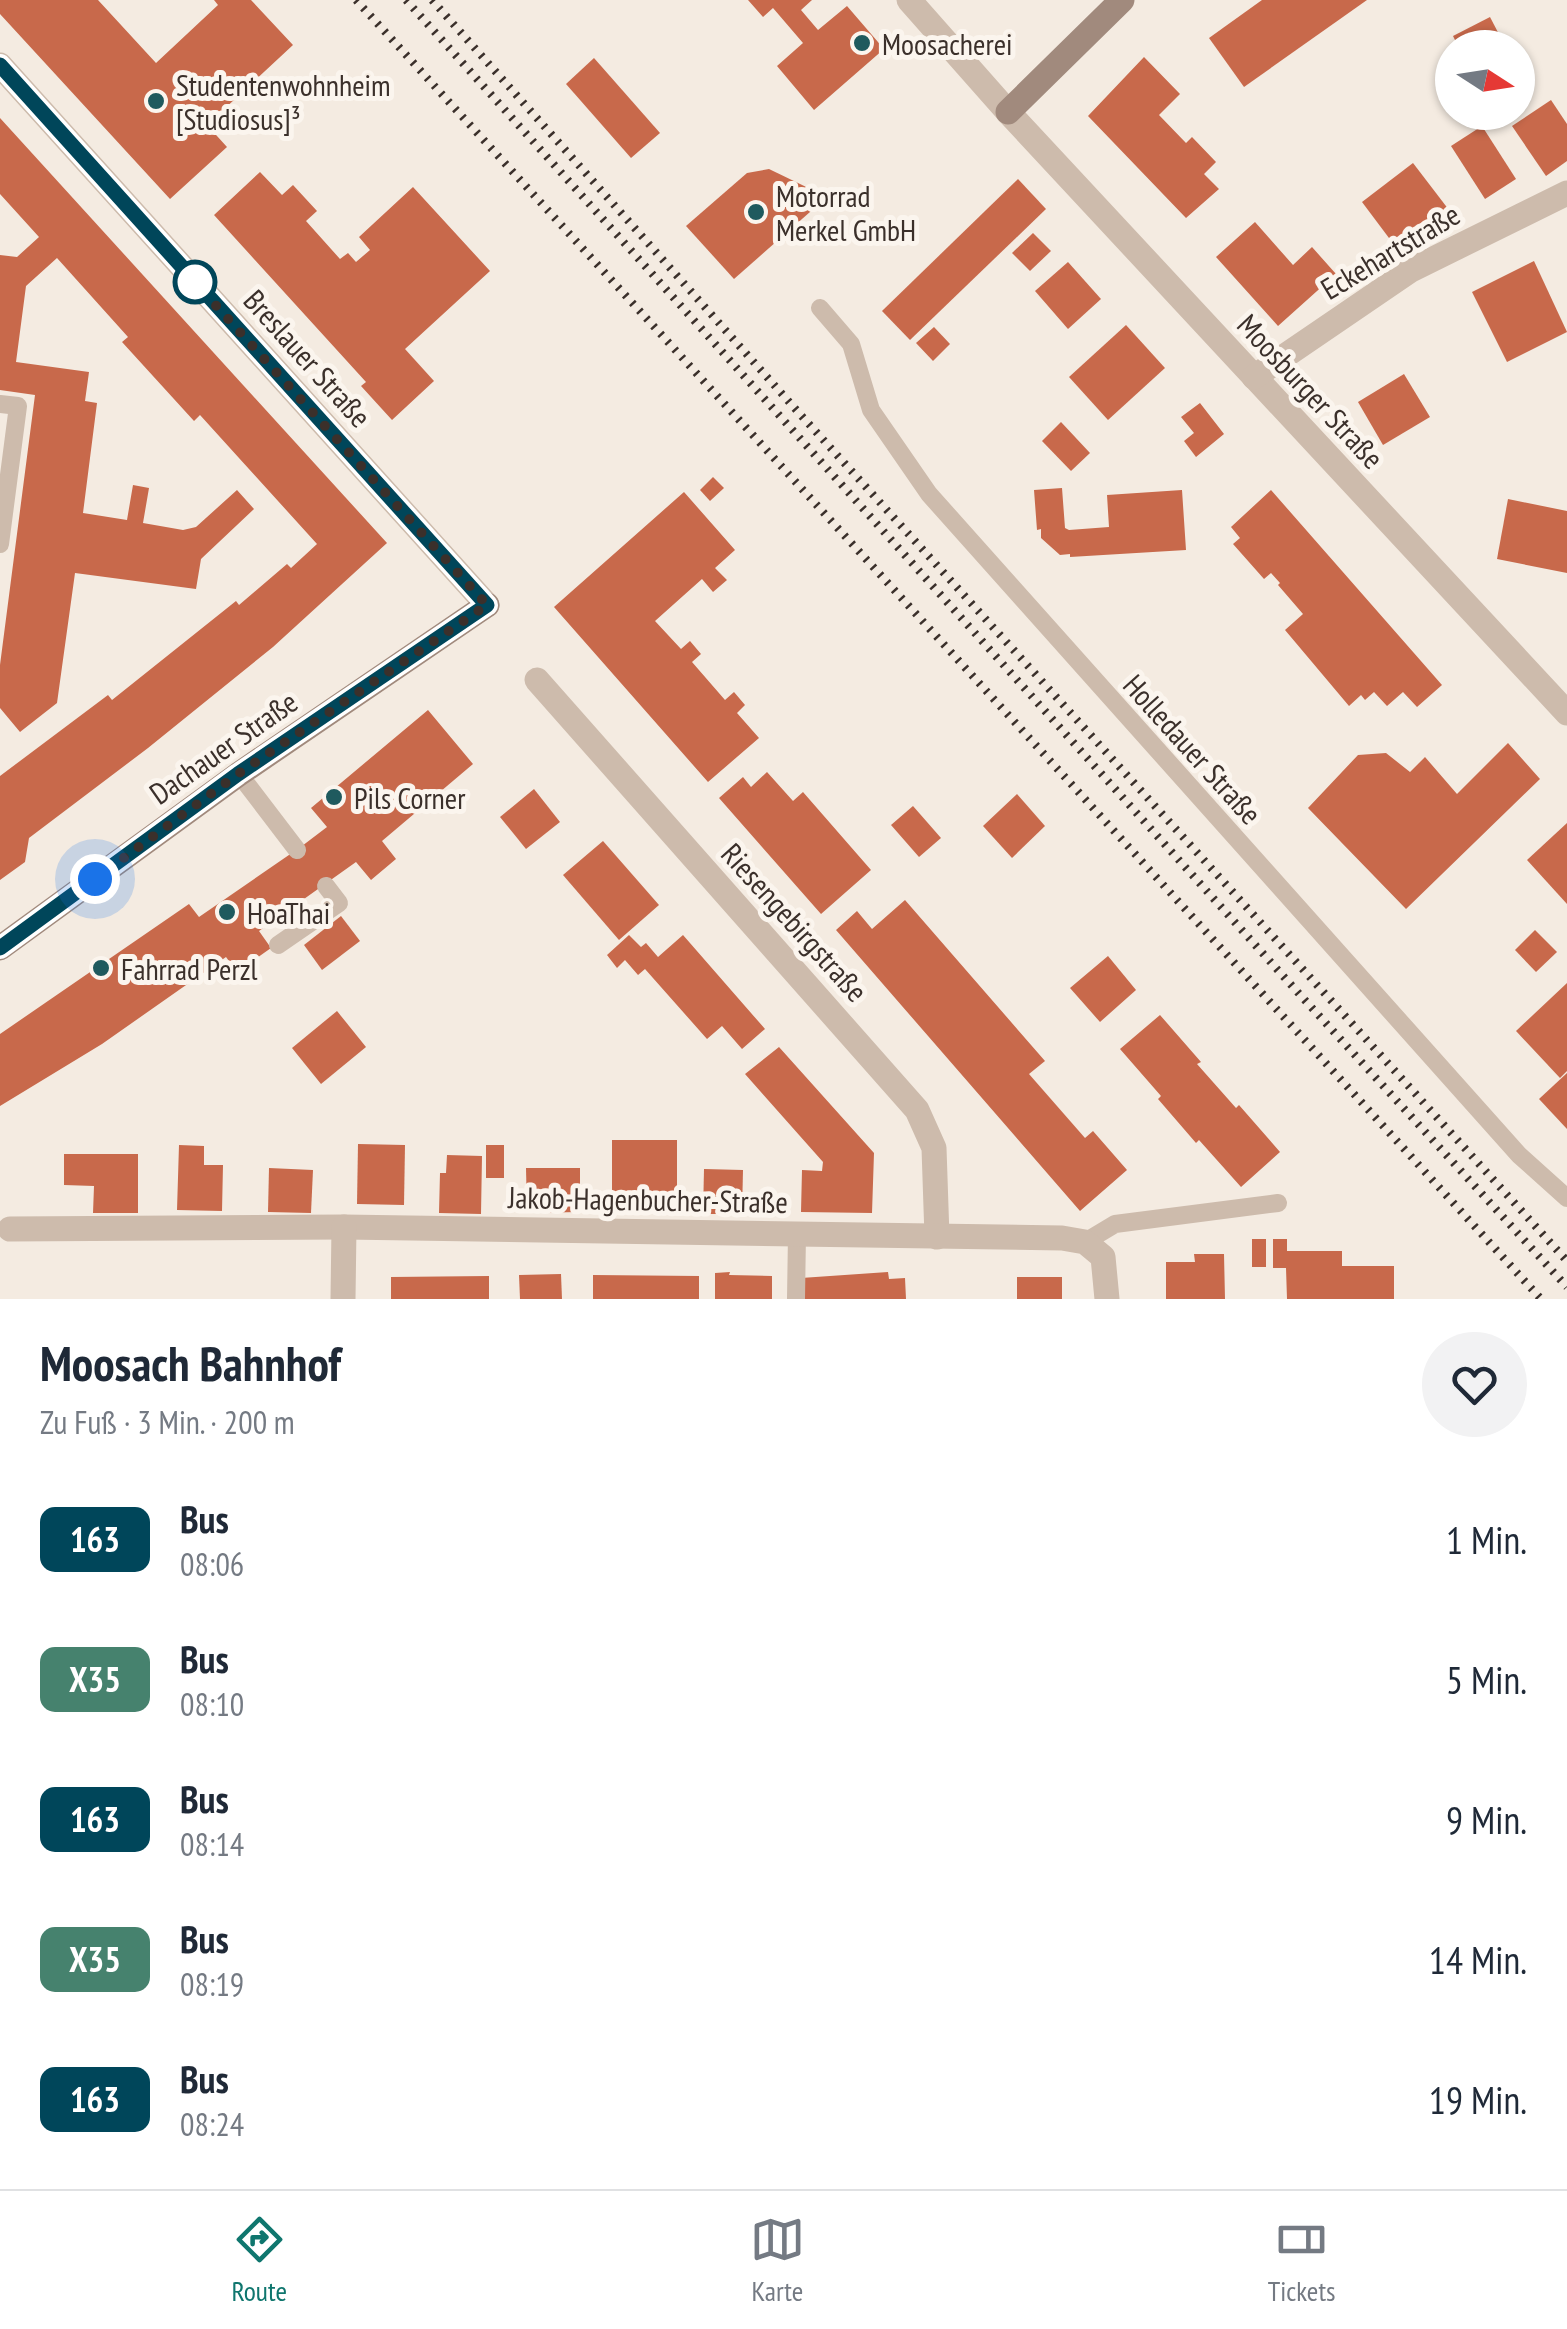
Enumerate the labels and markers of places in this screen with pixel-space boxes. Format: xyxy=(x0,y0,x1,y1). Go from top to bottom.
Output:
place label: Moosacherei xyxy=(882,24,1013,63)
marker: Moosacherei xyxy=(851,32,873,54)
place label: Studentenwohnheim [Studiosus]³ xyxy=(176,65,391,138)
marker: Studentenwohnheim [Studiosus]³ xyxy=(145,90,167,112)
place label: Motorrad Merkel GmbH xyxy=(776,176,916,249)
marker: Motorrad Merkel GmbH xyxy=(745,201,767,223)
unlabelled marker xyxy=(174,261,216,303)
place label: Pils Corner xyxy=(354,778,466,817)
marker: Pils Corner xyxy=(323,786,345,808)
place label: HoaThai xyxy=(247,893,330,932)
marker: HoaThai xyxy=(216,901,238,923)
place label: Fahrrad Perzl xyxy=(121,949,257,988)
marker: Fahrrad Perzl xyxy=(90,957,112,979)

